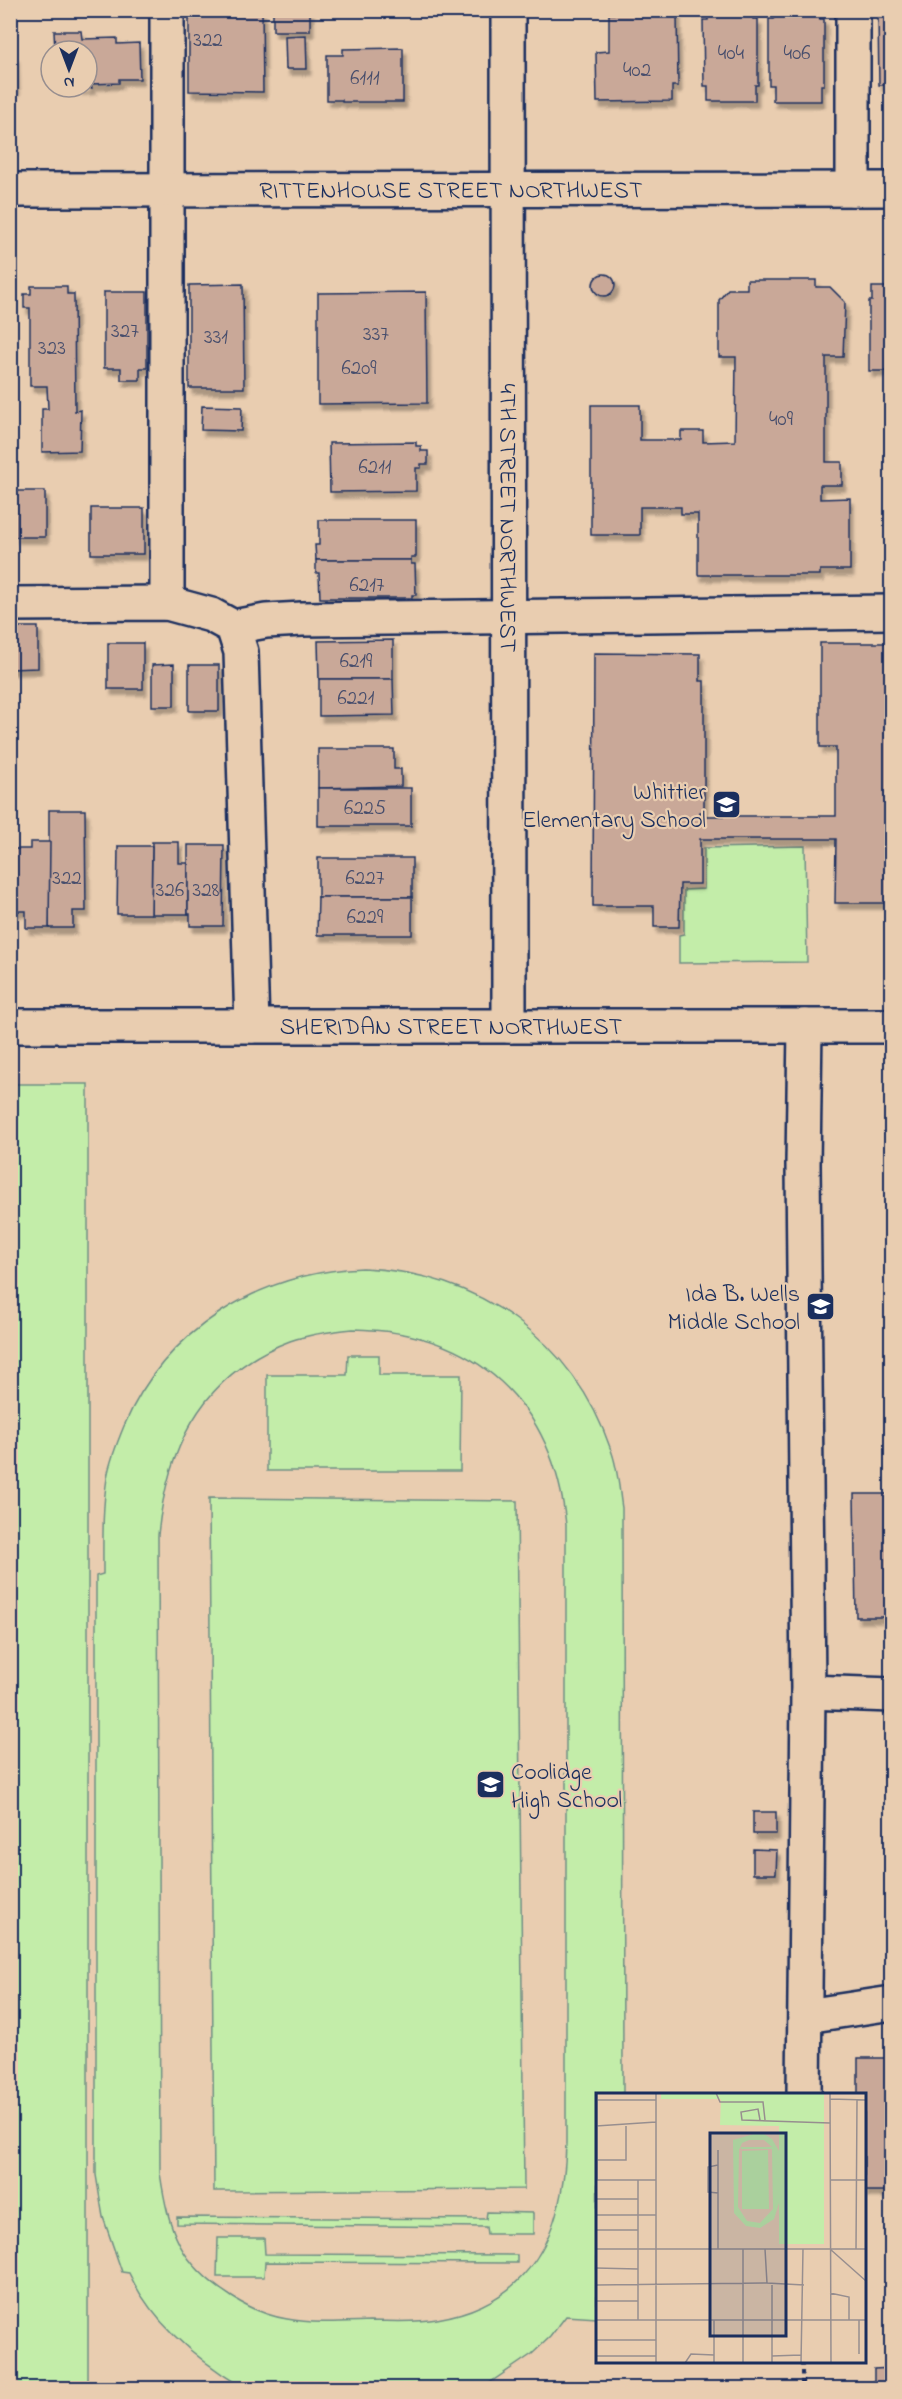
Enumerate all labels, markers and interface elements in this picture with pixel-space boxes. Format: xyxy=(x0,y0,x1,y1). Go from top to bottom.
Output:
house number: 322 xyxy=(193,26,223,56)
north arrow xyxy=(39,39,99,99)
house number: 404 xyxy=(718,39,745,69)
house number: 406 xyxy=(784,39,810,69)
house number: 402 xyxy=(623,56,651,86)
house number: 6111 xyxy=(350,64,380,94)
text: N xyxy=(63,70,74,94)
street label: RITTENHOUSE STREET NORTHWEST xyxy=(259,174,643,210)
house number: 327 xyxy=(111,317,139,347)
house number: 337 xyxy=(363,320,389,350)
house number: 331 xyxy=(204,323,228,353)
house number: 323 xyxy=(38,334,66,364)
house number: 6209 xyxy=(341,354,377,384)
street label: 4TH STREET NORTHWEST xyxy=(488,384,524,653)
house number: 409 xyxy=(769,405,794,435)
house number: 6211 xyxy=(358,453,392,483)
house number: 6217 xyxy=(349,571,385,601)
house number: 6219 xyxy=(340,647,373,677)
house number: 6221 xyxy=(338,684,375,714)
place label: Whittier Elementary School xyxy=(522,776,707,840)
school or university icon: Whittier Elementary School xyxy=(711,789,743,821)
house number: 6225 xyxy=(344,794,386,824)
house number: 322 xyxy=(52,864,82,894)
house number: 6227 xyxy=(346,864,385,894)
house number: 326 xyxy=(156,876,184,906)
house number: 328 xyxy=(193,876,220,906)
house number: 6229 xyxy=(347,903,384,933)
street label: SHERIDAN STREET NORTHWEST xyxy=(280,1011,623,1046)
place label: Ida B. Wells Middle School xyxy=(668,1278,800,1341)
school or university icon: Ida B. Wells Middle School xyxy=(805,1291,837,1323)
place label: Coolidge High School xyxy=(511,1756,622,1819)
school or university icon: Coolidge High School xyxy=(474,1769,506,1801)
inset map xyxy=(596,2093,866,2363)

